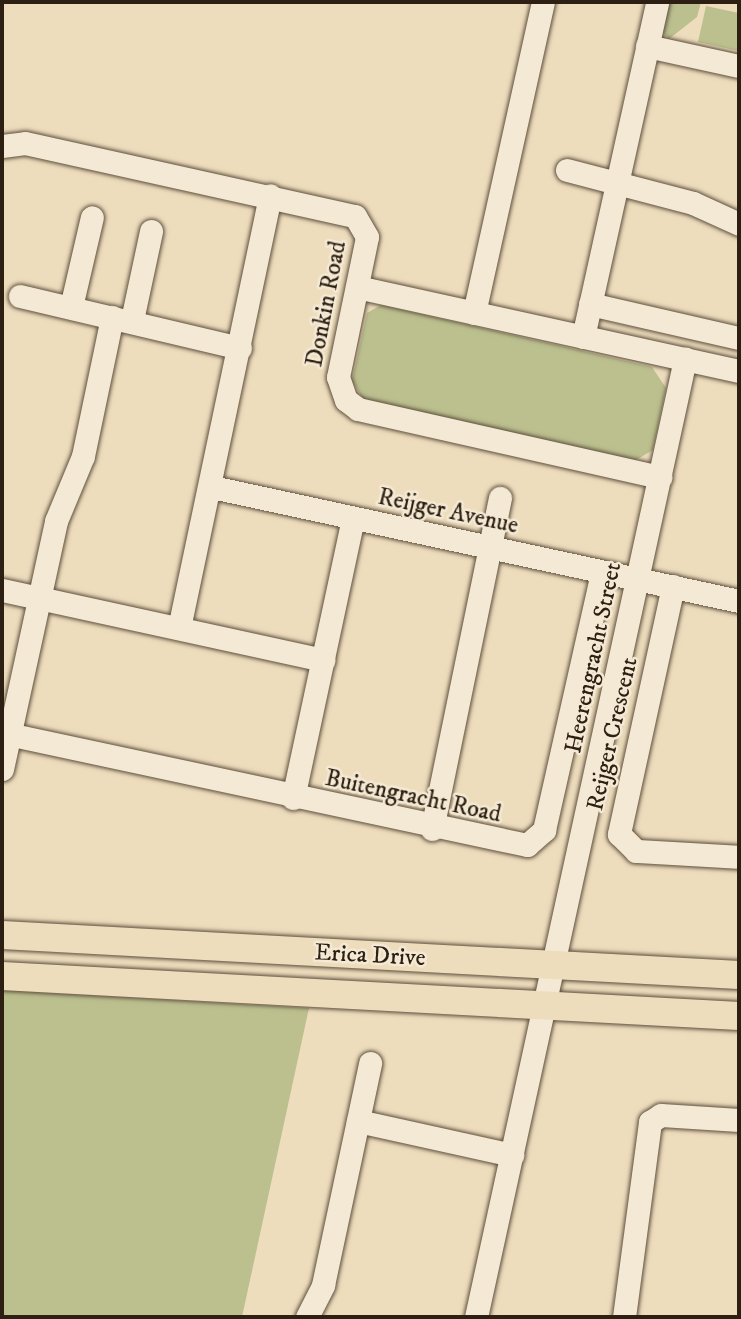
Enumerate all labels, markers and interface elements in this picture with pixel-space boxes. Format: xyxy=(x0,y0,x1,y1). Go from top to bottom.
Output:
street label: Donkin Road xyxy=(301,239,353,369)
street label: Reijger Avenue xyxy=(375,483,521,541)
street label: Heerengracht Street xyxy=(560,560,628,756)
street label: Reijger Crescent xyxy=(581,655,645,813)
street label: Buitengracht Road xyxy=(322,764,504,830)
street label: Erica Drive xyxy=(314,939,426,973)

